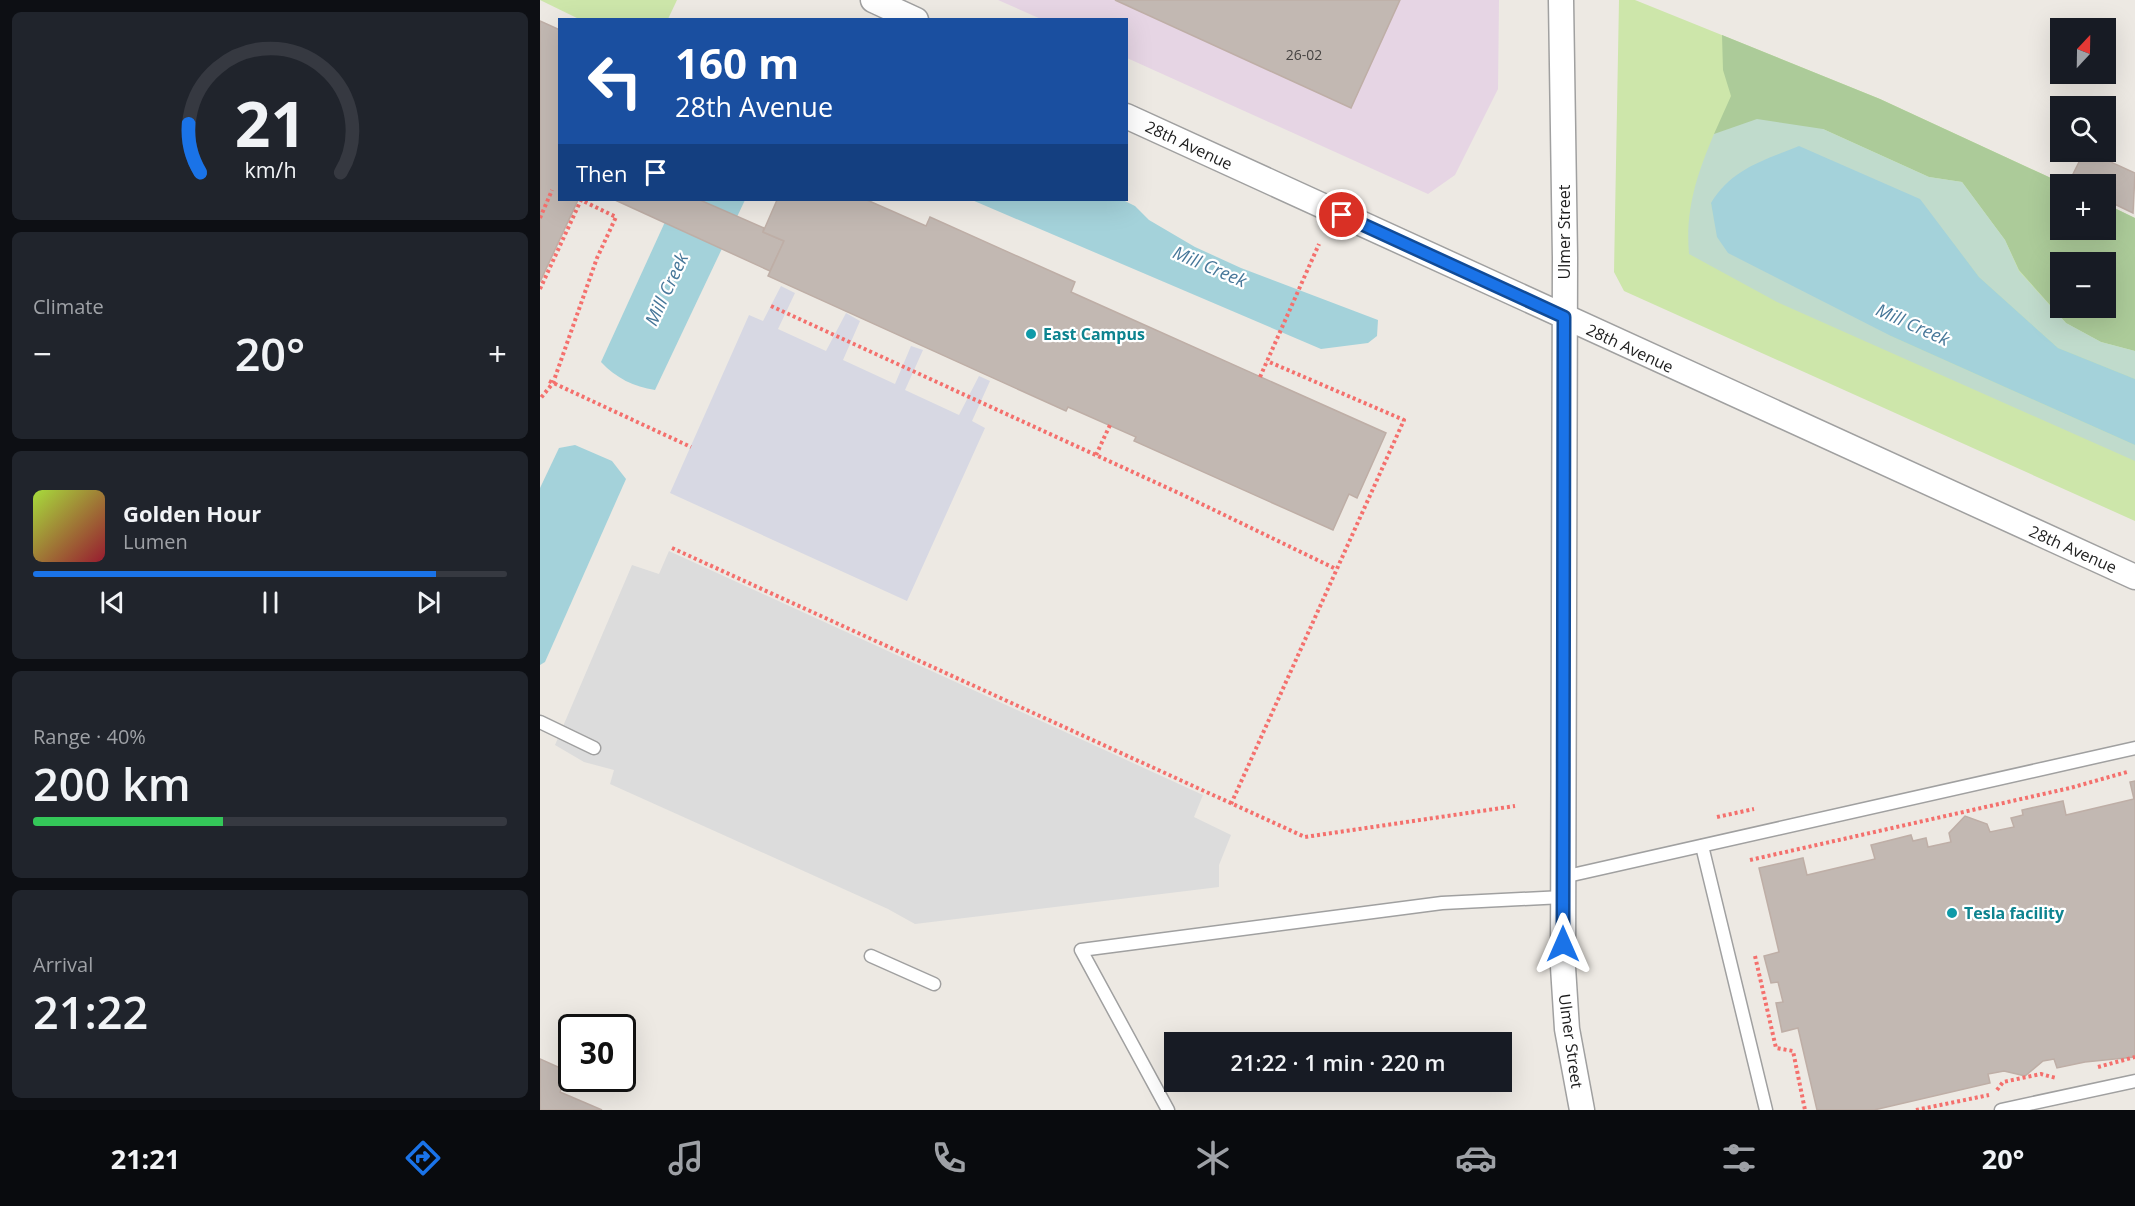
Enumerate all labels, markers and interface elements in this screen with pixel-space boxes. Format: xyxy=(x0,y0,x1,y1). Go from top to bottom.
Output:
north arrow xyxy=(2050,18,2116,84)
map controls xyxy=(2050,18,2116,318)
text: 160 m xyxy=(675,34,799,91)
icon: left xyxy=(576,42,654,120)
house number: 26-02 xyxy=(1286,45,1322,64)
text: 21 xyxy=(234,80,306,165)
text: 28th Avenue xyxy=(675,88,833,125)
button: search xyxy=(2050,96,2116,162)
street label: 28th Avenue xyxy=(1142,115,1236,175)
text: km/h xyxy=(244,155,296,184)
icon: arrive xyxy=(639,156,672,189)
text: Then xyxy=(576,158,627,188)
button: + xyxy=(2050,174,2116,240)
street label: Ulmer Street xyxy=(1553,184,1575,279)
pin xyxy=(1316,189,1367,240)
icon: arrive xyxy=(1325,198,1358,231)
water label: Mill Creek xyxy=(1170,240,1252,293)
water label: Mill Creek xyxy=(639,248,694,329)
button: − xyxy=(2050,252,2116,318)
text: Climate xyxy=(33,293,104,320)
water label: Mill Creek xyxy=(1873,297,1955,351)
street label: 28th Avenue xyxy=(1583,318,1677,378)
text: 20° xyxy=(235,323,305,384)
place label: East Campus xyxy=(1043,323,1145,345)
marker: East Campus xyxy=(1024,327,1038,341)
text: − xyxy=(33,331,52,376)
text: + xyxy=(488,331,507,376)
text: Golden Hour xyxy=(123,498,261,528)
street label: 28th Avenue xyxy=(2026,520,2120,578)
text: Lumen xyxy=(123,528,188,555)
icon: previous xyxy=(96,586,129,619)
icon: pause xyxy=(254,586,287,619)
icon: next xyxy=(412,586,445,619)
text: Range · 40% xyxy=(33,723,146,750)
text: 200 km xyxy=(33,753,191,814)
place label: Tesla facility xyxy=(1964,902,2065,924)
marker: Tesla facility xyxy=(1945,906,1959,920)
position arrow xyxy=(1531,912,1595,976)
text: Arrival xyxy=(33,951,93,978)
text: 21:22 xyxy=(33,981,148,1042)
street label: Ulmer Street xyxy=(1554,992,1589,1090)
speed limit sign: 30 xyxy=(558,1014,636,1092)
text: 21:22 · 1 min · 220 m xyxy=(1230,1047,1446,1077)
icon: directions xyxy=(402,1137,444,1179)
icon: music xyxy=(665,1137,707,1179)
icon: phone xyxy=(928,1137,970,1179)
icon: climate xyxy=(1192,1137,1234,1179)
icon: car xyxy=(1455,1137,1497,1179)
icon: filters xyxy=(1718,1137,1760,1179)
text: 21:21 xyxy=(111,1140,180,1177)
text: 20° xyxy=(1982,1140,2024,1177)

